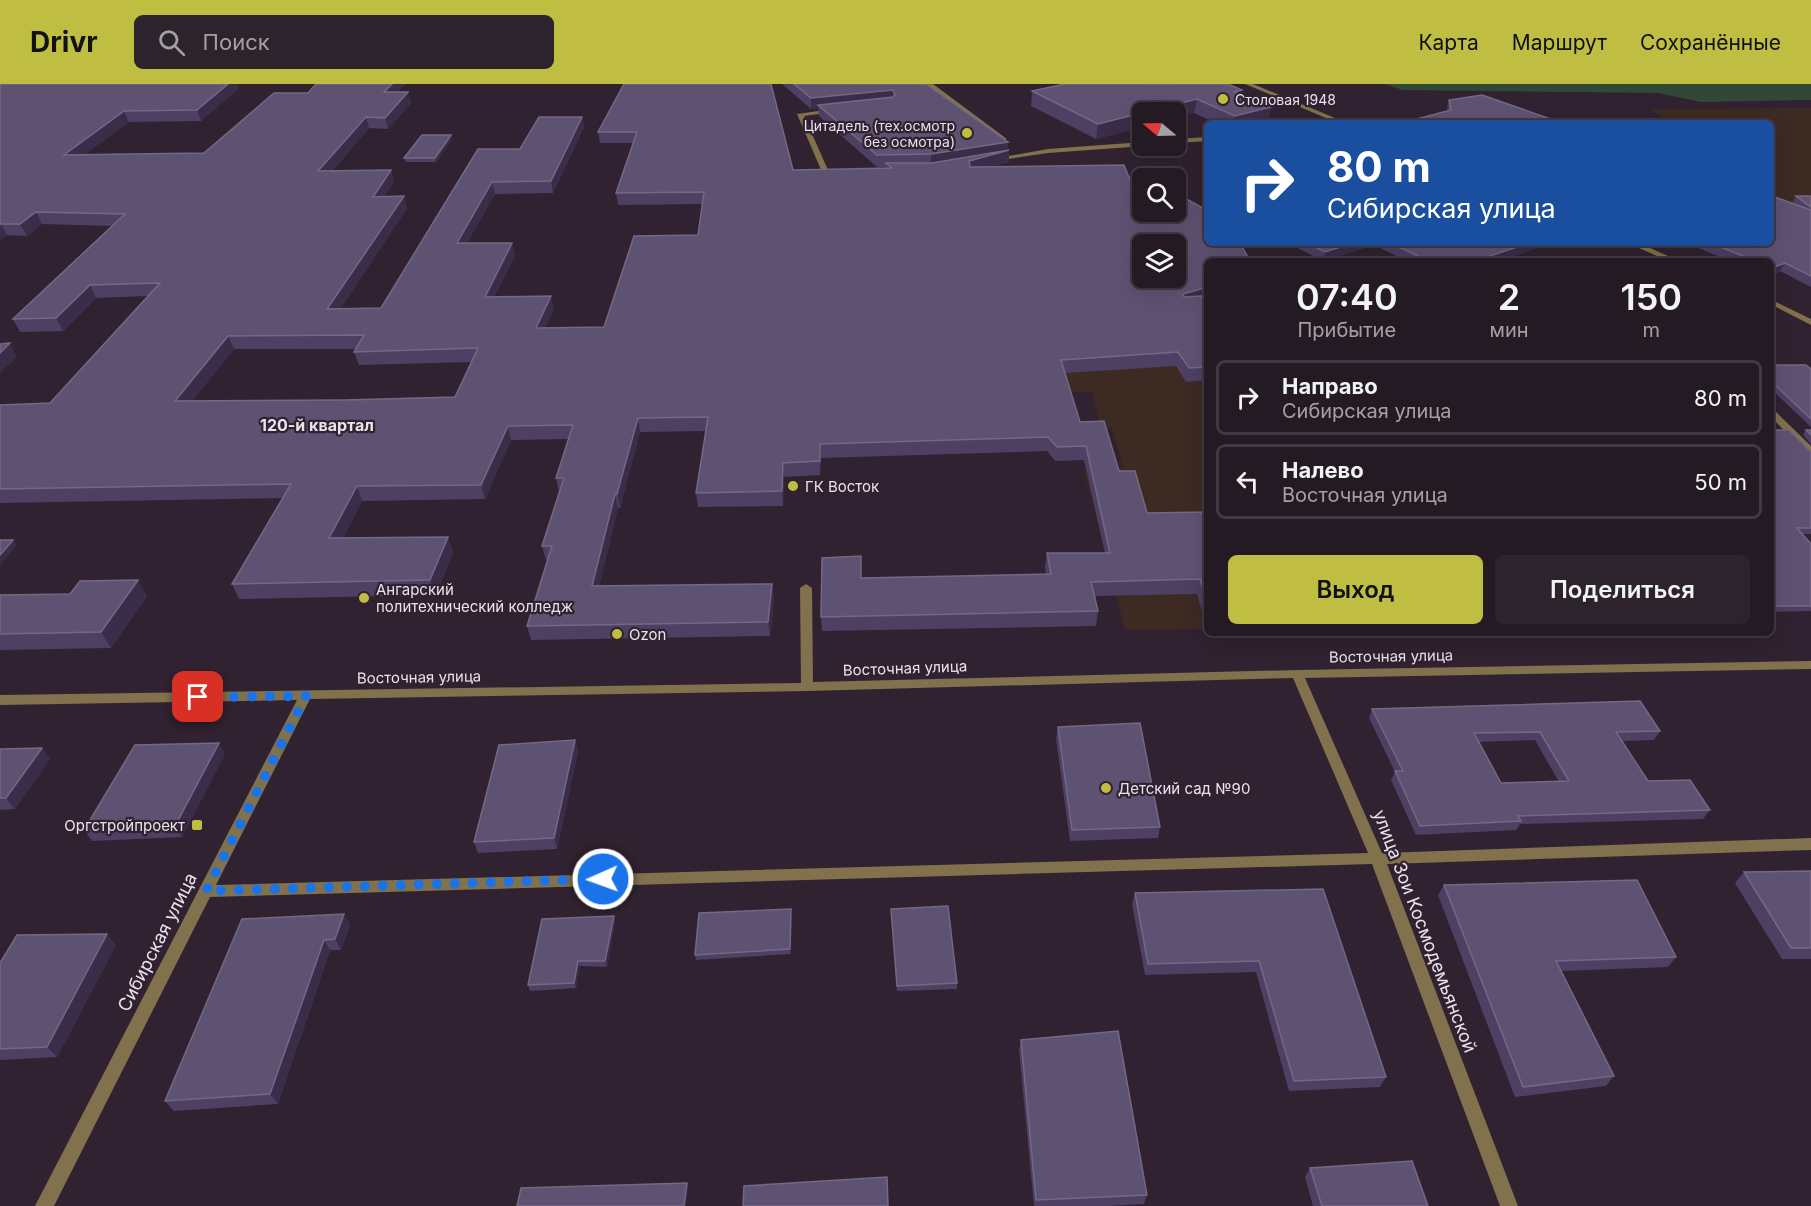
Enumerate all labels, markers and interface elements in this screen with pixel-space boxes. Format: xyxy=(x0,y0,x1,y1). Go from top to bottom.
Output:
search box xyxy=(134,15,554,69)
text: Drivr xyxy=(30,25,98,59)
icon: search xyxy=(155,26,188,59)
text: Поиск xyxy=(203,29,270,55)
text: Карта xyxy=(1418,30,1479,55)
text: Маршрут xyxy=(1512,30,1607,55)
text: Сохранённые xyxy=(1640,30,1781,55)
place label: Столовая 1948 xyxy=(1235,91,1336,108)
marker: Столовая 1948 xyxy=(1216,92,1230,106)
north arrow xyxy=(1132,102,1186,156)
map controls xyxy=(1132,102,1186,288)
place label: Цитадель (тех.осмотр без осмотра) xyxy=(804,117,955,150)
marker: Цитадель (тех.осмотр без осмотра) xyxy=(960,126,974,140)
text: 80 m xyxy=(1327,141,1431,192)
icon: right xyxy=(1228,144,1306,222)
button: search xyxy=(1132,168,1186,222)
text: Сибирская улица xyxy=(1327,192,1556,225)
button: layers xyxy=(1132,234,1186,288)
text: 07:40 xyxy=(1296,275,1398,319)
text: 2 xyxy=(1498,275,1520,319)
text: 150 xyxy=(1620,275,1682,319)
text: Прибытие xyxy=(1297,318,1396,342)
text: мин xyxy=(1490,318,1529,342)
text: m xyxy=(1643,318,1660,342)
text: Направо xyxy=(1282,373,1378,399)
icon: right xyxy=(1231,381,1264,414)
text: 80 m xyxy=(1694,385,1747,411)
text: Сибирская улица xyxy=(1282,399,1451,423)
district label: 120-й квартал xyxy=(260,415,374,435)
text: Налево xyxy=(1282,457,1364,483)
icon: left xyxy=(1231,465,1264,498)
text: 50 m xyxy=(1694,469,1747,495)
place label: ГК Восток xyxy=(805,477,879,496)
marker: ГК Восток xyxy=(786,479,800,493)
text: Восточная улица xyxy=(1282,483,1448,507)
button: Выход xyxy=(1228,555,1483,624)
button: Поделиться xyxy=(1495,555,1750,624)
place label: Ангарский политехнический колледж xyxy=(376,580,573,616)
marker: Ангарский политехнический колледж xyxy=(357,591,371,605)
place label: Ozon xyxy=(629,625,666,644)
marker: Ozon xyxy=(610,627,624,641)
street label: Восточная улица xyxy=(1329,645,1453,667)
street label: Восточная улица xyxy=(843,656,967,680)
street label: Восточная улица xyxy=(357,666,481,688)
pin xyxy=(172,671,223,722)
icon: arrive xyxy=(181,680,214,713)
place label: Детский сад №90 xyxy=(1118,779,1250,798)
marker: Детский сад №90 xyxy=(1099,781,1113,795)
street label: улица Зои Космодемьянской xyxy=(1369,807,1481,1055)
place label: Оргстройпроект xyxy=(64,816,185,835)
marker: Оргстройпроект xyxy=(190,818,204,832)
position arrow xyxy=(571,847,635,911)
street label: Сибирская улица xyxy=(113,869,201,1015)

